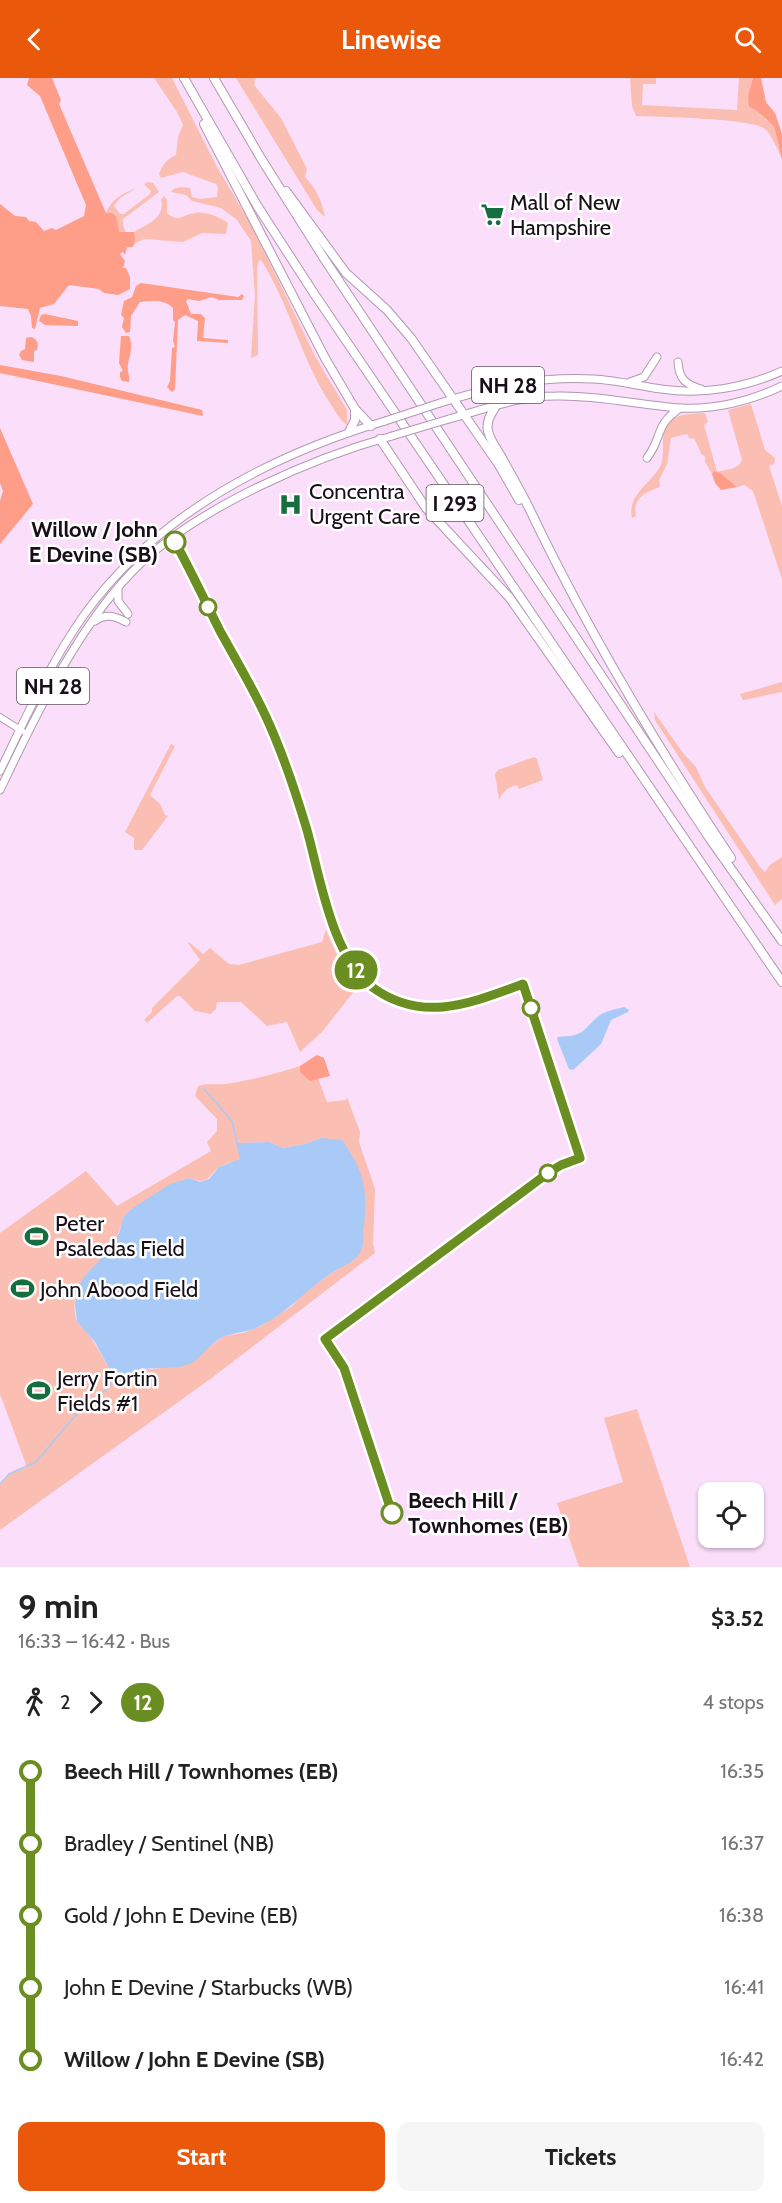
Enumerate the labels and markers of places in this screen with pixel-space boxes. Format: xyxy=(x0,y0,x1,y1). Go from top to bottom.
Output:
place label: Mall of New Hampshire xyxy=(510,189,620,241)
supermarket icon: Mall of New Hampshire xyxy=(479,202,505,228)
place label: Concentra Urgent Care xyxy=(309,478,420,530)
hospital icon: Concentra Urgent Care xyxy=(278,491,304,517)
place label: Willow / John E Devine (SB) xyxy=(29,516,158,568)
marker: Willow / John E Devine (SB) xyxy=(164,531,186,553)
unlabelled marker xyxy=(199,598,217,616)
unlabelled marker xyxy=(522,999,540,1017)
unlabelled marker xyxy=(539,1164,557,1182)
place label: Peter Psaledas Field xyxy=(55,1210,185,1262)
sports icon: Peter Psaledas Field xyxy=(24,1223,50,1249)
sports icon: John Abood Field xyxy=(9,1276,35,1302)
place label: John Abood Field xyxy=(39,1276,198,1303)
place label: Jerry Fortin Fields #1 xyxy=(56,1365,158,1417)
sports icon: Jerry Fortin Fields #1 xyxy=(26,1378,52,1404)
place label: Beech Hill / Townhomes (EB) xyxy=(408,1487,568,1539)
marker: Beech Hill / Townhomes (EB) xyxy=(381,1502,403,1524)

